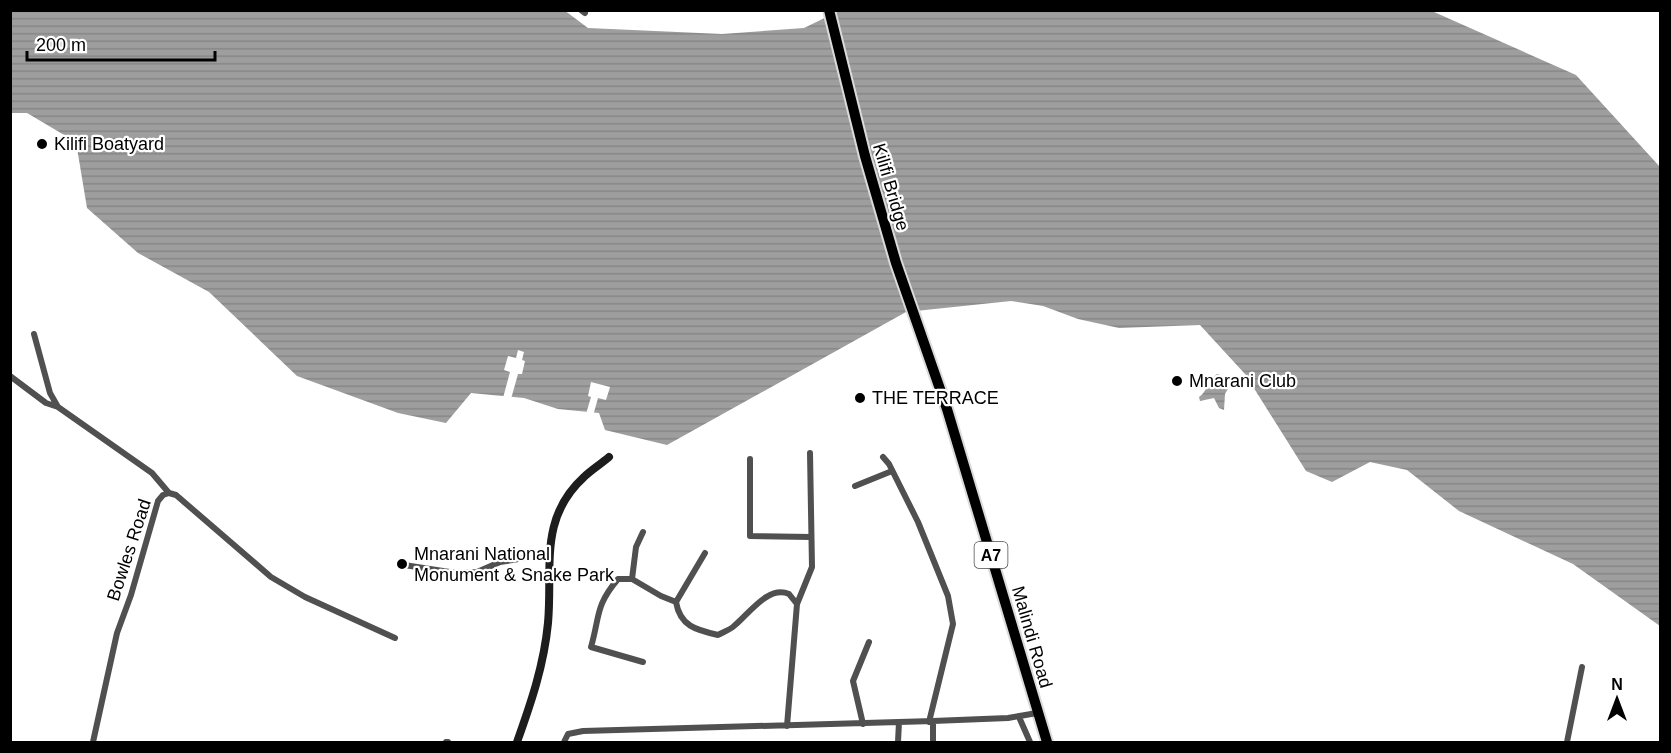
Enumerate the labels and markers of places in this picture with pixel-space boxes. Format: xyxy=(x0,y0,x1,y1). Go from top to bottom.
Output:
place label: Kilifi Boatyard xyxy=(54,134,164,154)
marker: Kilifi Boatyard xyxy=(35,137,49,151)
place label: Mnarani Club xyxy=(1189,371,1296,391)
marker: Mnarani Club xyxy=(1170,374,1184,388)
place label: THE TERRACE xyxy=(872,388,999,408)
marker: THE TERRACE xyxy=(853,391,867,405)
place label: Mnarani National Monument & Snake Park xyxy=(414,544,615,585)
marker: Mnarani National Monument & Snake Park xyxy=(395,557,409,571)

